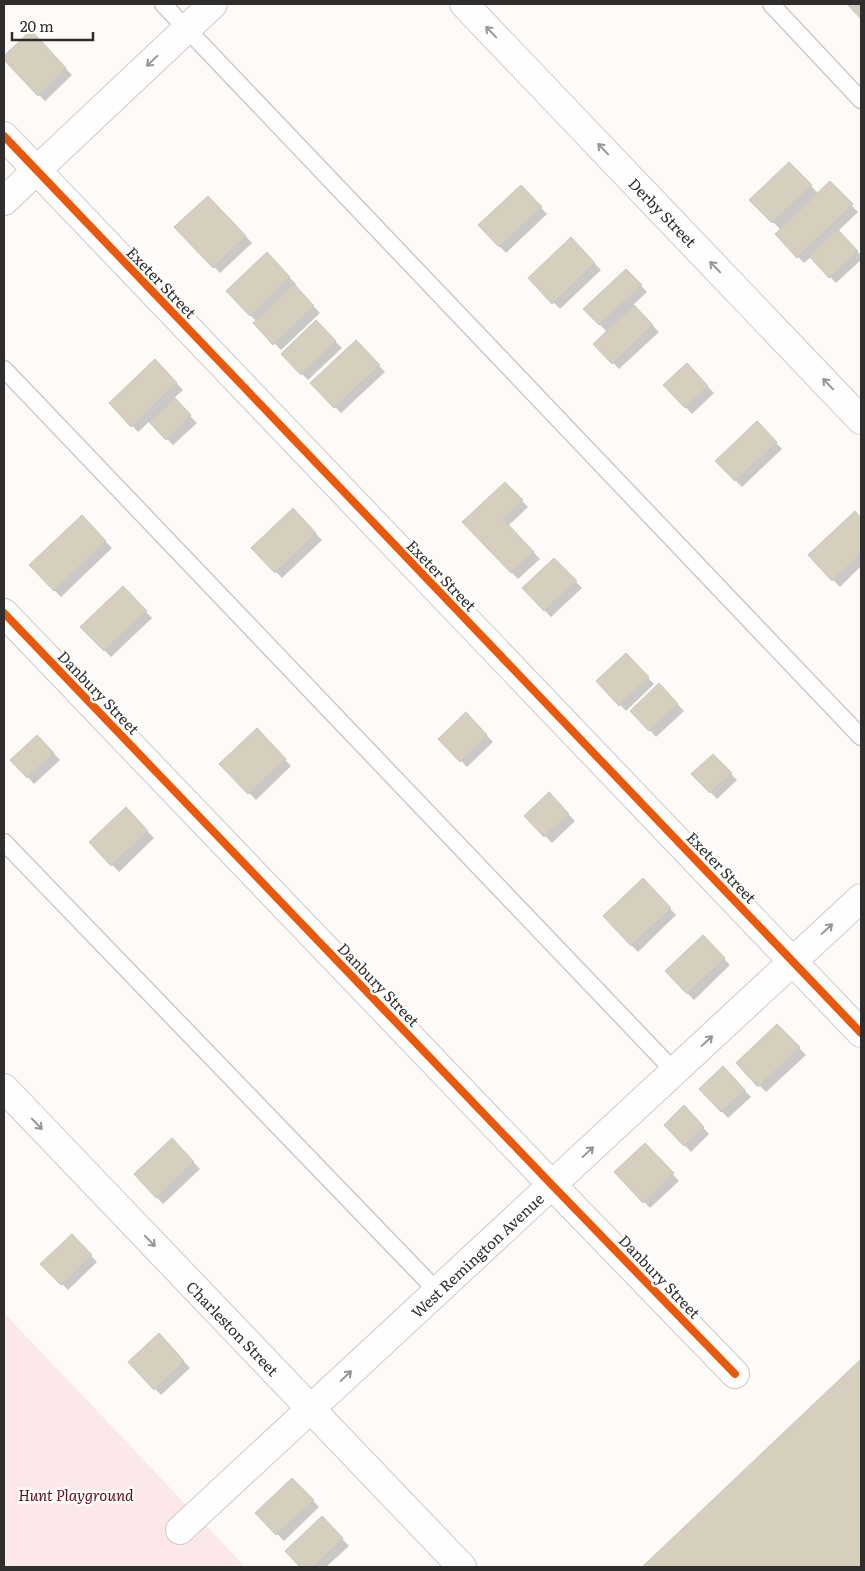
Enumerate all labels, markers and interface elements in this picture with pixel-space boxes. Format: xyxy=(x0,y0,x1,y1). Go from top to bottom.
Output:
scale bar xyxy=(12,10,94,42)
text: 20 m xyxy=(20,14,54,37)
one-way arrow xyxy=(485,26,497,38)
one-way arrow xyxy=(145,55,158,67)
one-way arrow xyxy=(597,143,609,156)
street label: Derby Street xyxy=(624,172,702,252)
street label: Exeter Street xyxy=(122,241,202,323)
one-way arrow xyxy=(709,261,721,273)
one-way arrow xyxy=(822,378,834,391)
street label: Exeter Street xyxy=(402,534,482,616)
street label: Danbury Street xyxy=(53,645,145,739)
street label: Exeter Street xyxy=(682,826,762,908)
one-way arrow xyxy=(821,923,834,935)
street label: Danbury Street xyxy=(333,937,425,1031)
one-way arrow xyxy=(700,1035,713,1047)
one-way arrow xyxy=(31,1117,43,1129)
one-way arrow xyxy=(581,1146,594,1158)
street label: West Remington Avenue xyxy=(405,1187,549,1323)
street label: Danbury Street xyxy=(614,1229,706,1323)
one-way arrow xyxy=(144,1235,156,1247)
street label: Charleston Street xyxy=(181,1275,285,1381)
one-way arrow xyxy=(340,1370,353,1382)
park label: Hunt Playground xyxy=(18,1483,134,1506)

